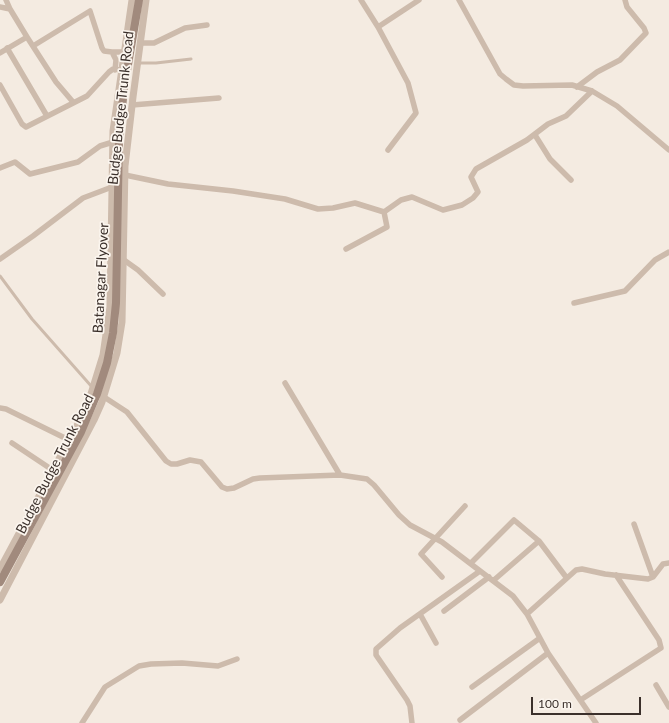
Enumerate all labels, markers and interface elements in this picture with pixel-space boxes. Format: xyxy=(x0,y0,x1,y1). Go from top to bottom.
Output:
street label: Budge Budge Trunk Road xyxy=(105,30,137,186)
street label: Batanagar Flyover xyxy=(90,222,112,334)
street label: Budge Budge Trunk Road xyxy=(12,391,98,537)
scale bar xyxy=(533,689,643,715)
text: 100 m xyxy=(538,696,572,711)

